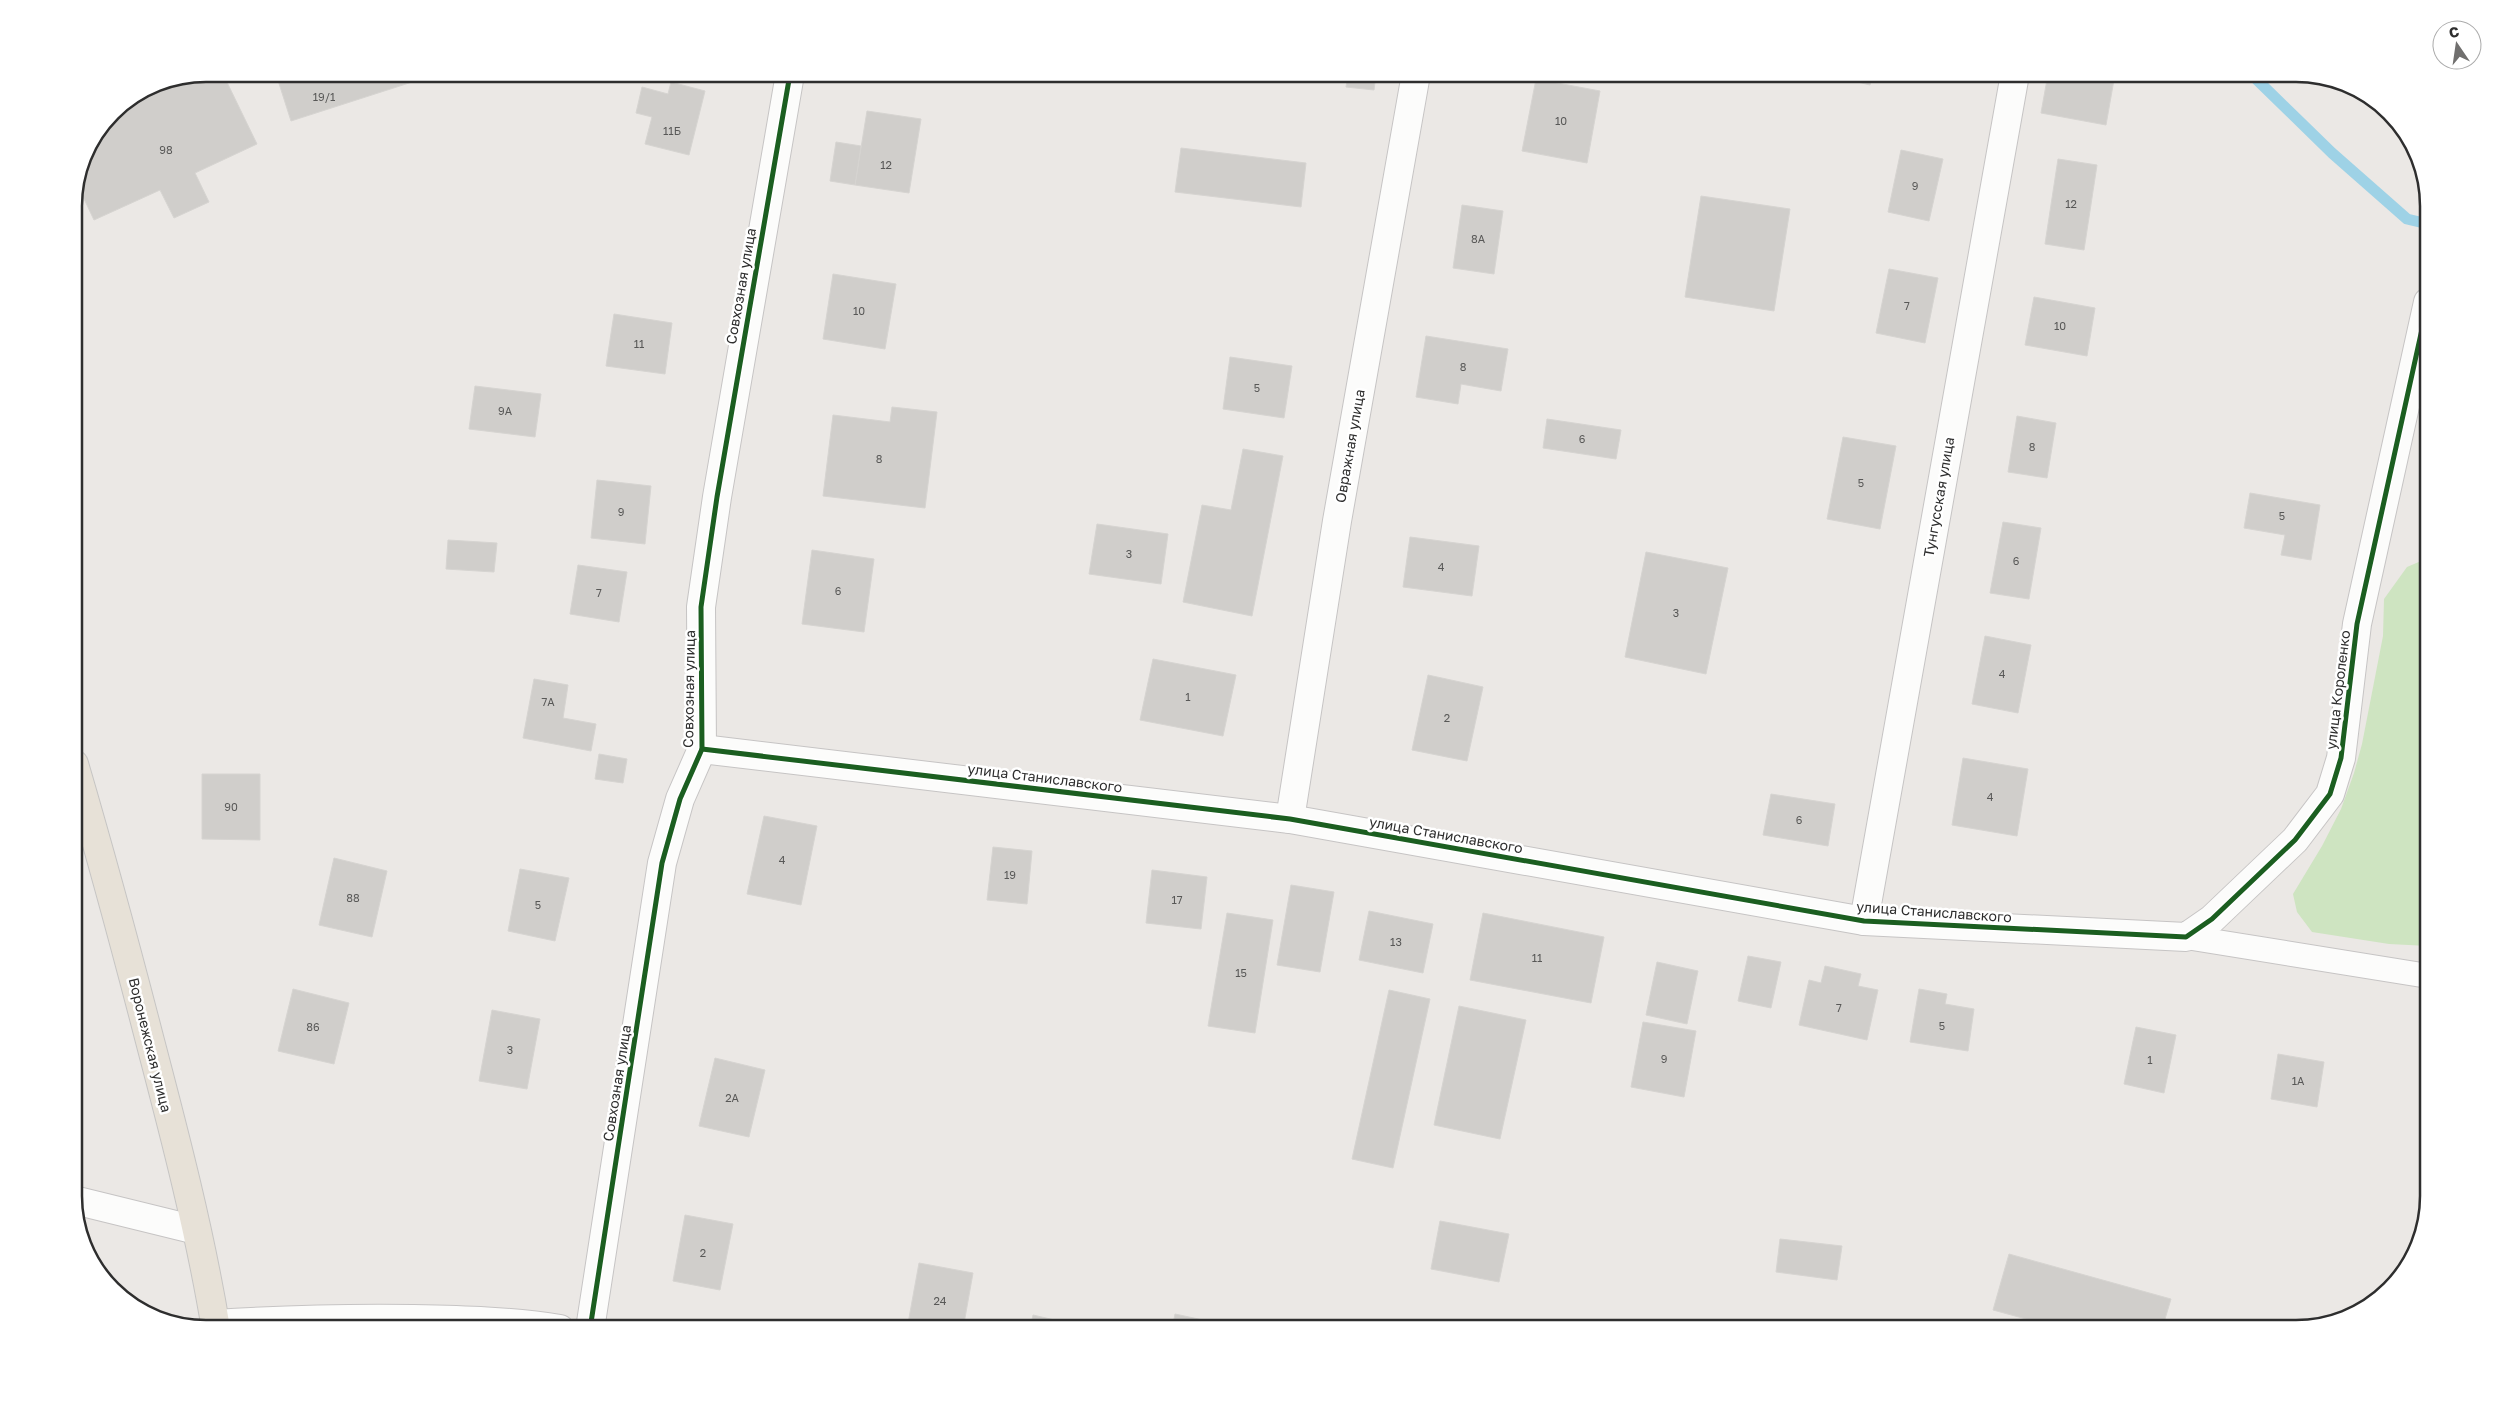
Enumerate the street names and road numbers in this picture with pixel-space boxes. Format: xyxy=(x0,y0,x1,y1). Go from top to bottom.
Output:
street label: Совхозная улица xyxy=(722,226,759,345)
street label: Овражная улица xyxy=(1331,388,1368,504)
street label: Тунгусская улица xyxy=(1920,435,1957,558)
street label: улица Короленко xyxy=(2322,629,2353,751)
street label: Совхозная улица xyxy=(679,630,698,748)
street label: улица Станиславского xyxy=(967,760,1123,795)
street label: улица Станиславского xyxy=(1368,813,1524,856)
street label: улица Станиславского xyxy=(1856,898,2012,925)
street label: Воронежская улица xyxy=(126,976,175,1114)
street label: Совхозная улица xyxy=(599,1023,634,1142)

